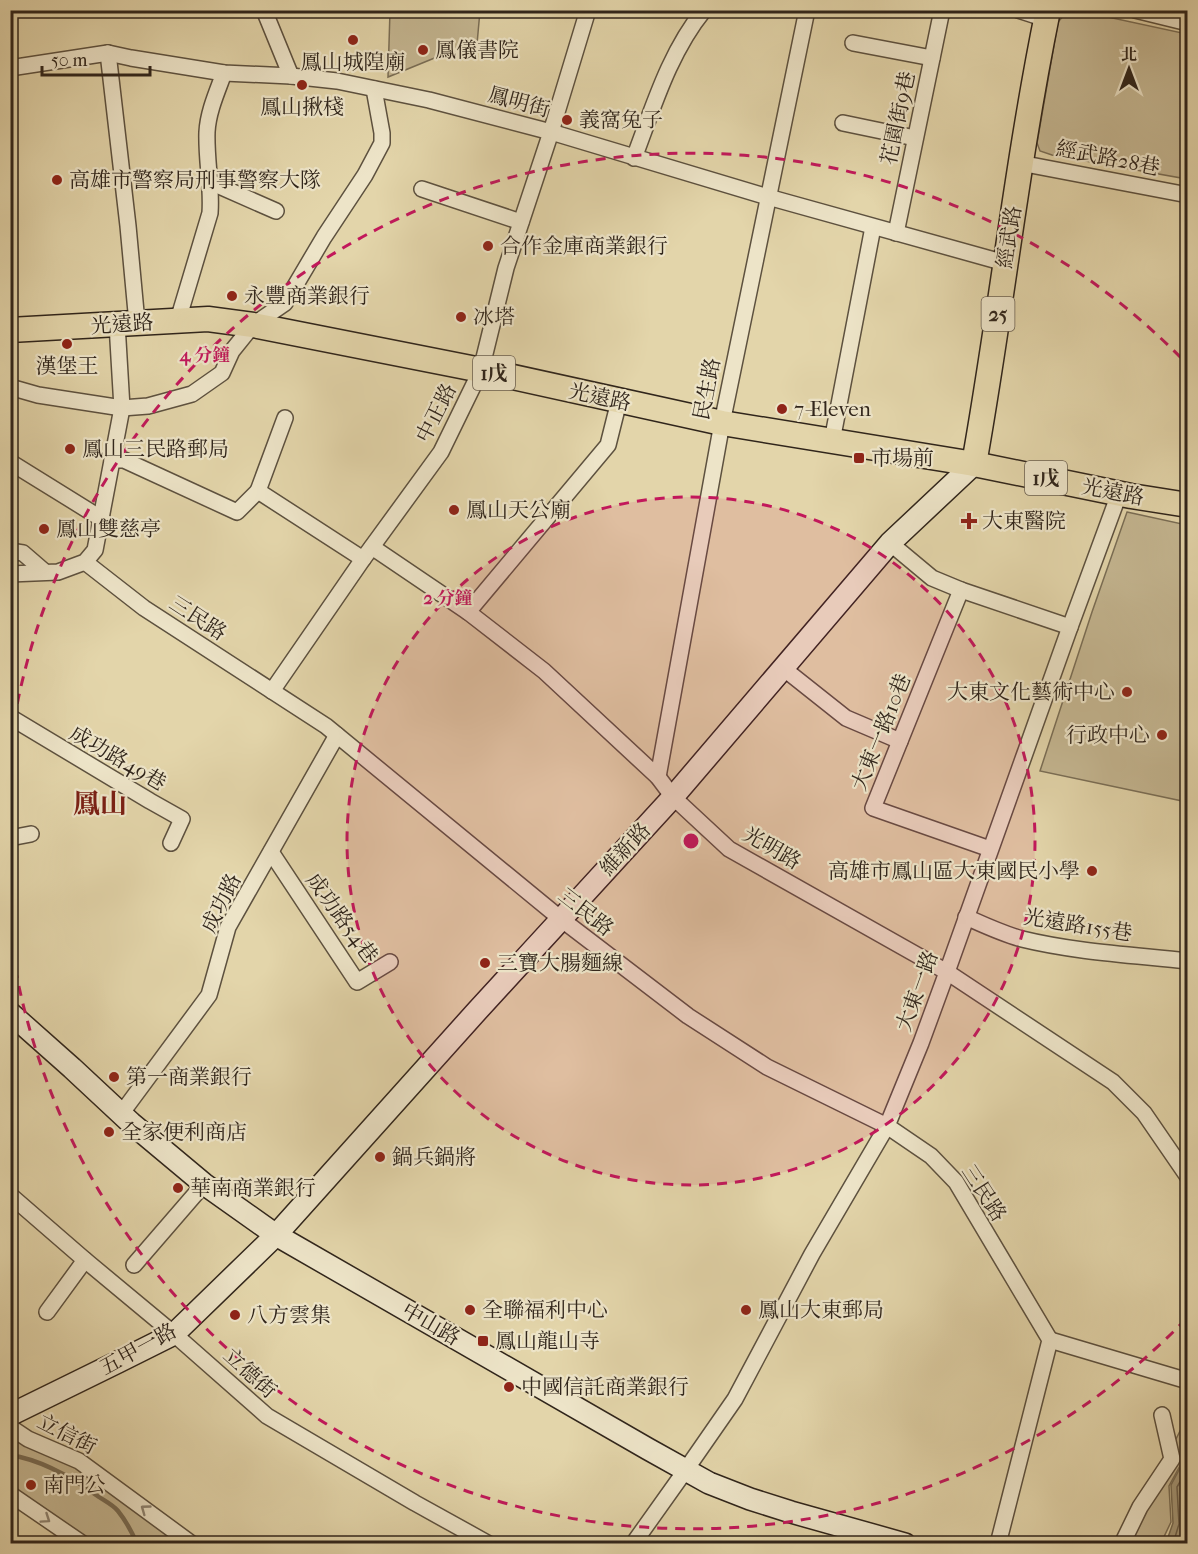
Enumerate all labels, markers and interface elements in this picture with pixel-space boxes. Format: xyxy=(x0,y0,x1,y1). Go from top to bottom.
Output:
marker: 鳳山城隍廟 xyxy=(346,33,360,47)
place label: 鳳儀書院 xyxy=(435,38,519,62)
scale bar xyxy=(42,39,150,77)
north arrow xyxy=(1099,39,1159,99)
marker: 鳳儀書院 xyxy=(416,43,430,57)
text: 北 xyxy=(1121,45,1137,64)
text: 50 m xyxy=(51,50,88,71)
place label: 鳳山城隍廟 xyxy=(301,50,406,74)
street label: 花園街9巷 xyxy=(876,69,920,167)
marker: 鳳山揪棧 xyxy=(295,78,309,92)
street label: 鳳明街 xyxy=(485,82,553,122)
place label: 鳳山揪棧 xyxy=(260,95,344,119)
place label: 義窩兔子 xyxy=(579,108,663,132)
marker: 義窩兔子 xyxy=(560,113,574,127)
street label: 經武路28巷 xyxy=(1054,136,1162,180)
place label: 高雄市警察局刑事警察大隊 xyxy=(69,168,321,192)
marker: 高雄市警察局刑事警察大隊 xyxy=(50,173,64,187)
street label: 經武路 xyxy=(992,204,1026,270)
place label: 合作金庫商業銀行 xyxy=(500,234,668,258)
marker: 合作金庫商業銀行 xyxy=(481,239,495,253)
place label: 永豐商業銀行 xyxy=(244,284,370,308)
marker: 永豐商業銀行 xyxy=(225,289,239,303)
road number: 25 xyxy=(982,297,1014,331)
place label: 冰塔 xyxy=(473,305,515,329)
street label: 光遠路 xyxy=(90,310,154,338)
marker: 冰塔 xyxy=(454,310,468,324)
marker: 漢堡王 xyxy=(60,337,74,351)
text: 4 分鐘 xyxy=(179,345,230,366)
place label: 漢堡王 xyxy=(36,354,99,378)
road number: 1戊 xyxy=(473,356,515,390)
street label: 民生路 xyxy=(689,356,725,422)
street label: 中正路 xyxy=(411,379,461,447)
street label: 光遠路 xyxy=(567,379,633,415)
place label: 7-Eleven xyxy=(794,397,871,421)
marker: 7-Eleven xyxy=(775,402,789,416)
place label: 鳳山三民路郵局 xyxy=(82,437,229,461)
marker: 鳳山三民路郵局 xyxy=(63,442,77,456)
place label: 市場前 xyxy=(871,446,934,470)
marker: 市場前 xyxy=(852,451,866,465)
road number: 1戊 xyxy=(1025,461,1067,495)
street label: 光遠路 xyxy=(1080,474,1146,510)
place label: 鳳山天公廟 xyxy=(466,498,571,522)
marker: 鳳山天公廟 xyxy=(447,503,461,517)
place label: 大東醫院 xyxy=(982,509,1066,533)
marker: 大東醫院 xyxy=(960,512,978,530)
place label: 鳳山雙慈亭 xyxy=(56,517,161,541)
marker: 鳳山雙慈亭 xyxy=(37,522,51,536)
text: 2 分鐘 xyxy=(423,588,473,609)
street label: 三民路 xyxy=(165,591,231,645)
street label: 大東一路10巷 xyxy=(847,670,915,794)
place label: 大東文化藝術中心 xyxy=(947,680,1115,704)
marker: 大東文化藝術中心 xyxy=(1120,685,1134,699)
street label: 成功路49巷 xyxy=(65,721,171,795)
place label: 行政中心 xyxy=(1066,723,1150,747)
marker: 行政中心 xyxy=(1155,728,1169,742)
district label: 鳳山 xyxy=(73,788,127,820)
street label: 維新路 xyxy=(595,818,655,880)
street label: 光明路 xyxy=(739,822,805,874)
centre of rings xyxy=(681,831,701,851)
place label: 高雄市鳳山區大東國民小學 xyxy=(828,859,1080,883)
marker: 高雄市鳳山區大東國民小學 xyxy=(1085,864,1099,878)
street label: 成功路54巷 xyxy=(301,868,383,968)
street label: 成功路 xyxy=(196,869,246,937)
street label: 三民路 xyxy=(554,883,618,941)
street label: 光遠路155巷 xyxy=(1022,905,1134,945)
street label: 大東一路 xyxy=(891,947,943,1035)
place label: 三寶大腸麵線 xyxy=(497,951,623,975)
marker: 三寶大腸麵線 xyxy=(478,956,492,970)
place label: 第一商業銀行 xyxy=(126,1065,252,1089)
marker: 第一商業銀行 xyxy=(107,1070,121,1084)
place label: 全家便利商店 xyxy=(121,1120,247,1144)
marker: 全家便利商店 xyxy=(102,1125,116,1139)
place label: 鍋兵鍋將 xyxy=(392,1145,476,1169)
marker: 鍋兵鍋將 xyxy=(373,1150,387,1164)
street label: 三民路 xyxy=(957,1160,1011,1226)
place label: 華南商業銀行 xyxy=(190,1176,316,1200)
marker: 華南商業銀行 xyxy=(171,1181,185,1195)
street label: 中山路 xyxy=(398,1298,464,1350)
place label: 全聯福利中心 xyxy=(482,1298,608,1322)
place label: 鳳山大東郵局 xyxy=(758,1298,884,1322)
place label: 八方雲集 xyxy=(247,1303,331,1327)
marker: 全聯福利中心 xyxy=(463,1303,477,1317)
marker: 鳳山大東郵局 xyxy=(739,1303,753,1317)
marker: 八方雲集 xyxy=(228,1308,242,1322)
street label: 五甲一路 xyxy=(95,1318,181,1380)
place label: 鳳山龍山寺 xyxy=(495,1329,600,1353)
marker: 鳳山龍山寺 xyxy=(476,1334,490,1348)
street label: 立德街 xyxy=(219,1343,281,1403)
place label: 中國信託商業銀行 xyxy=(521,1375,689,1399)
marker: 中國信託商業銀行 xyxy=(502,1380,516,1394)
street label: 立信街 xyxy=(33,1409,101,1459)
place label: 南門公 xyxy=(43,1473,106,1497)
marker: 南門公 xyxy=(24,1478,38,1492)
one-way arrow xyxy=(140,1505,151,1516)
one-way arrow xyxy=(40,1512,51,1523)

